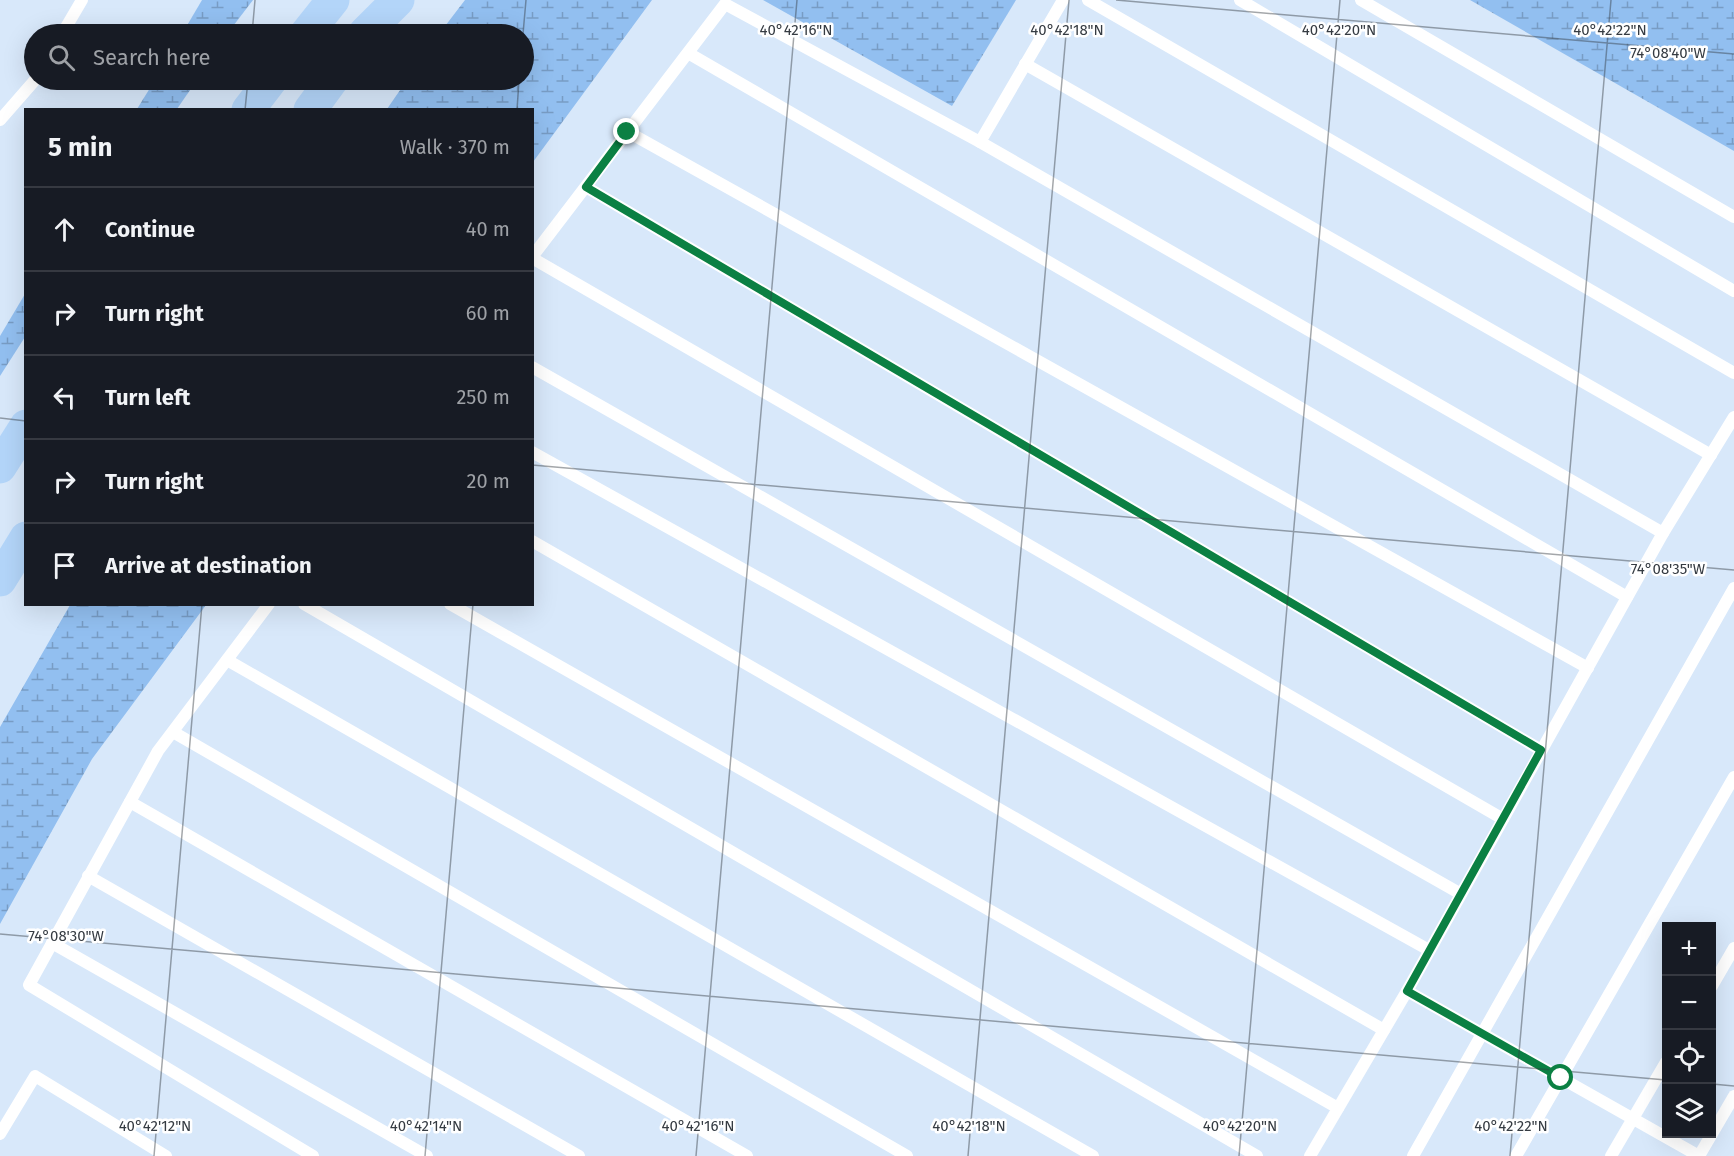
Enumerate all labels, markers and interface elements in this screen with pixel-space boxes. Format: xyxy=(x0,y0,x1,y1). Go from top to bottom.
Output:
text: 40°42'16"N xyxy=(759,21,833,39)
text: 40°42'18"N xyxy=(1030,21,1104,39)
text: 40°42'20"N xyxy=(1302,21,1376,39)
text: 40°42'22"N xyxy=(1573,21,1647,39)
search box xyxy=(24,24,534,90)
icon: search xyxy=(45,41,78,74)
text: Search here xyxy=(93,44,211,71)
text: 74°08'40"W xyxy=(1630,44,1706,62)
route end xyxy=(613,118,639,144)
text: 5 min xyxy=(48,132,112,163)
text: Walk · 370 m xyxy=(400,135,510,159)
icon: ahead xyxy=(48,213,81,246)
text: Continue xyxy=(105,216,195,243)
text: 40 m xyxy=(466,217,510,241)
icon: right xyxy=(48,297,81,330)
text: Turn right xyxy=(105,300,204,327)
text: 60 m xyxy=(466,301,510,325)
icon: left xyxy=(48,381,81,414)
text: Turn left xyxy=(105,384,190,411)
text: 250 m xyxy=(456,385,510,409)
icon: right xyxy=(48,465,81,498)
text: Turn right xyxy=(105,468,204,495)
text: 20 m xyxy=(467,469,510,493)
icon: arrive xyxy=(48,549,81,582)
text: Arrive at destination xyxy=(105,552,312,579)
text: 74°08'35"W xyxy=(1631,560,1706,578)
map controls xyxy=(1662,922,1716,1138)
button: + xyxy=(1662,922,1716,976)
text: 74°08'30"W xyxy=(28,927,104,945)
button: − xyxy=(1662,976,1716,1030)
button: locate xyxy=(1662,1030,1716,1084)
route start xyxy=(1547,1064,1573,1090)
button: layers xyxy=(1662,1084,1716,1138)
text: 40°42'12"N xyxy=(119,1117,191,1135)
text: 40°42'14"N xyxy=(390,1117,462,1135)
text: 40°42'16"N xyxy=(661,1117,735,1135)
text: 40°42'18"N xyxy=(932,1117,1006,1135)
text: 40°42'20"N xyxy=(1203,1117,1277,1135)
text: 40°42'22"N xyxy=(1474,1117,1548,1135)

